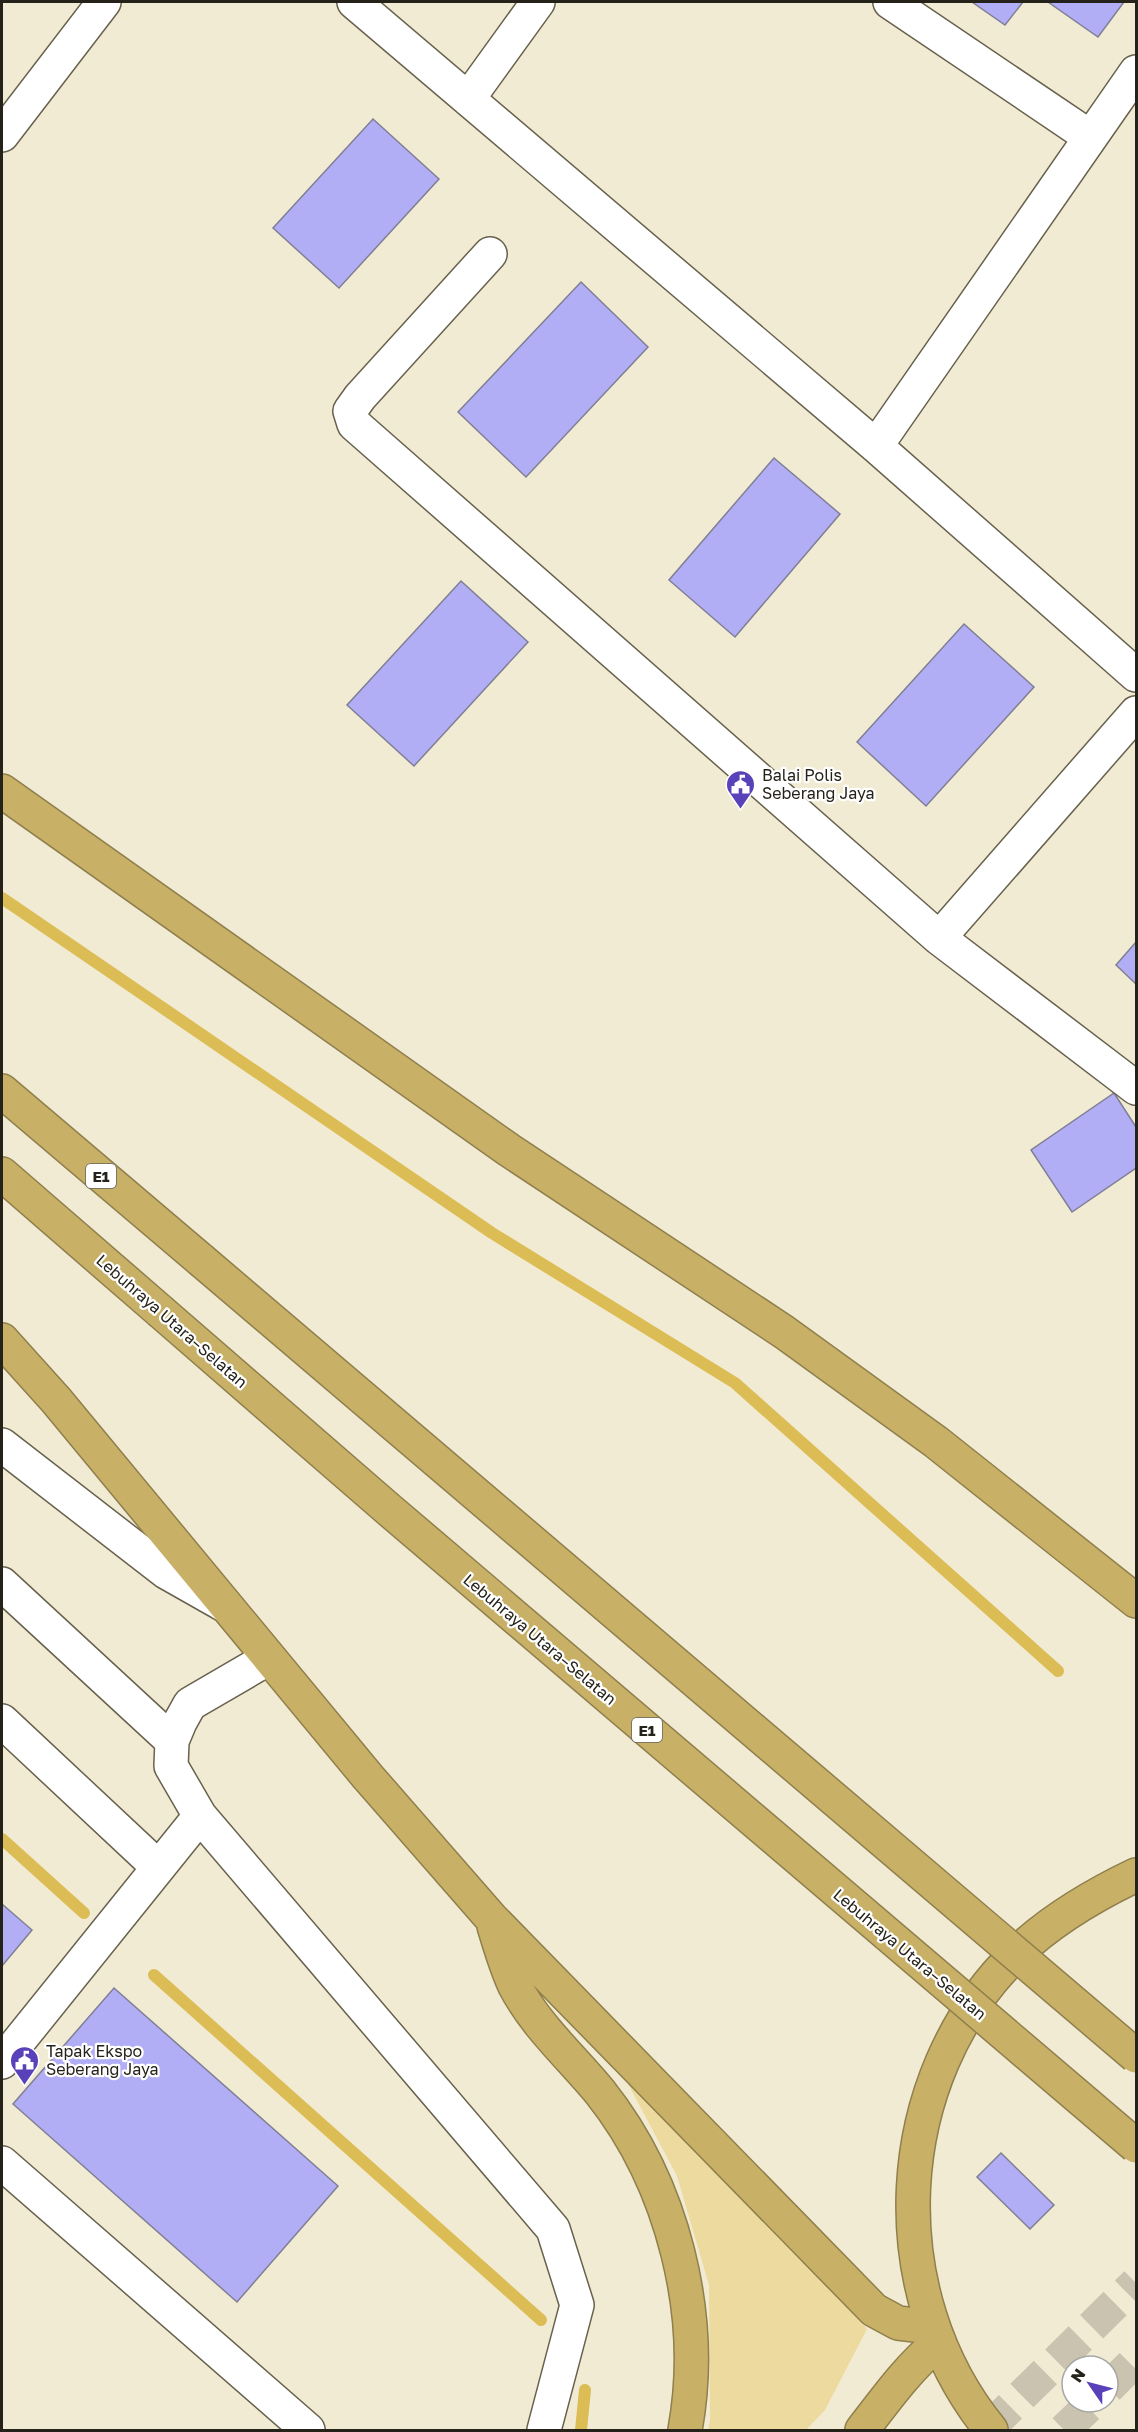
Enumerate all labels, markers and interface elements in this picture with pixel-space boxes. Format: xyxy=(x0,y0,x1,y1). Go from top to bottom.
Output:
place label: Balai Polis Seberang Jaya xyxy=(762,765,875,803)
public building icon: Balai Polis Seberang Jaya xyxy=(725,768,757,810)
road number: E1 xyxy=(86,1164,116,1188)
street label: Lebuhraya Utara–Selatan xyxy=(92,1250,252,1392)
street label: Lebuhraya Utara–Selatan xyxy=(459,1569,621,1709)
road number: E1 xyxy=(632,1718,662,1742)
street label: Lebuhraya Utara–Selatan xyxy=(829,1884,991,2024)
place label: Tapak Ekspo Seberang Jaya xyxy=(46,2041,159,2079)
public building icon: Tapak Ekspo Seberang Jaya xyxy=(9,2044,41,2086)
north arrow xyxy=(1060,2354,1120,2414)
text: N xyxy=(1066,2365,1089,2386)

